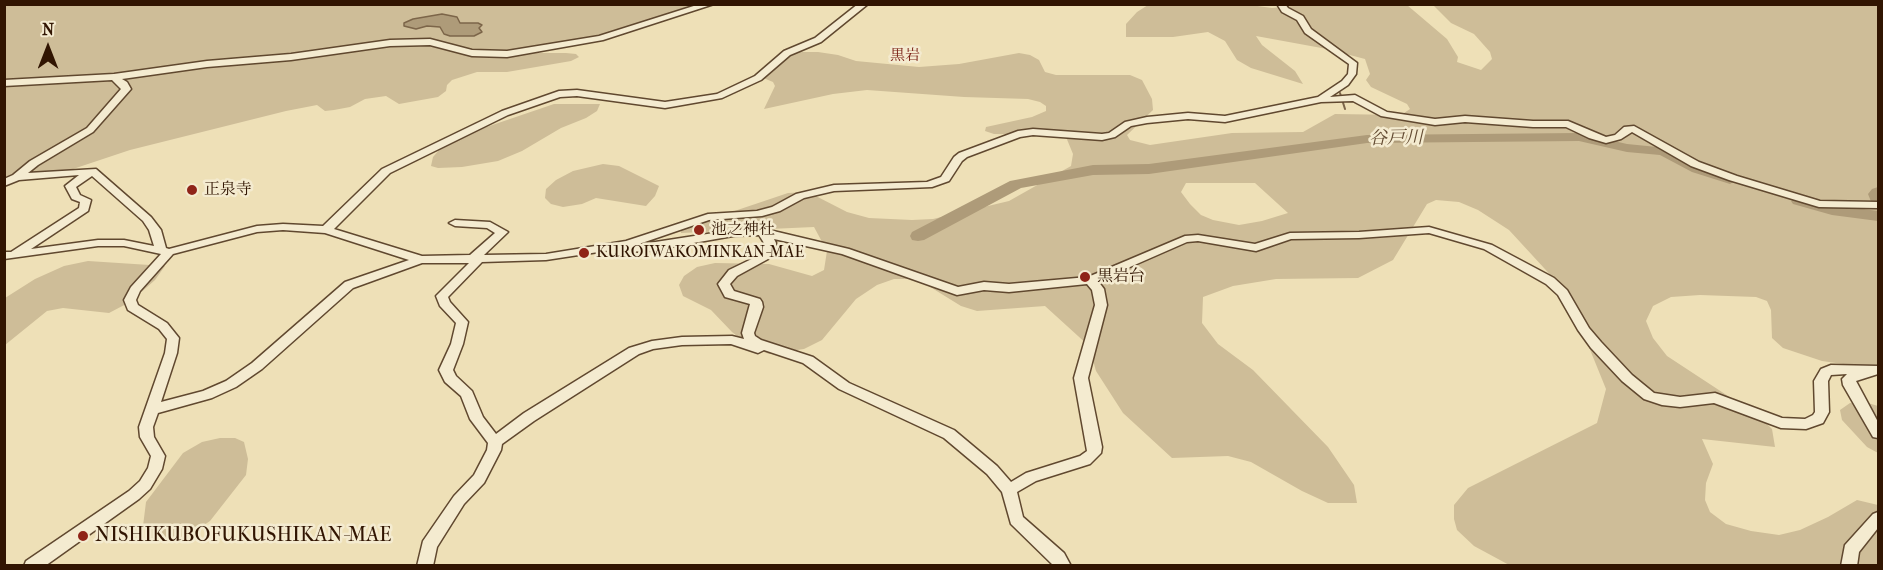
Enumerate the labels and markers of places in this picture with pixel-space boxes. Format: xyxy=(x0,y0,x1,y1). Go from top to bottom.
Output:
place label: 正泉寺 xyxy=(204,180,252,200)
marker: 正泉寺 xyxy=(185,183,199,197)
place label: 池之神社 xyxy=(711,220,775,240)
marker: 池之神社 xyxy=(692,223,706,237)
place label: KUROIWAKOMINKAN-MAE xyxy=(596,243,804,263)
marker: KUROIWAKOMINKAN-MAE xyxy=(577,246,591,260)
place label: 黒岩台 xyxy=(1097,267,1145,287)
marker: 黒岩台 xyxy=(1078,270,1092,284)
place label: NISHIKUBOFUKUSHIKAN-MAE xyxy=(95,524,391,548)
marker: NISHIKUBOFUKUSHIKAN-MAE xyxy=(76,529,90,543)

